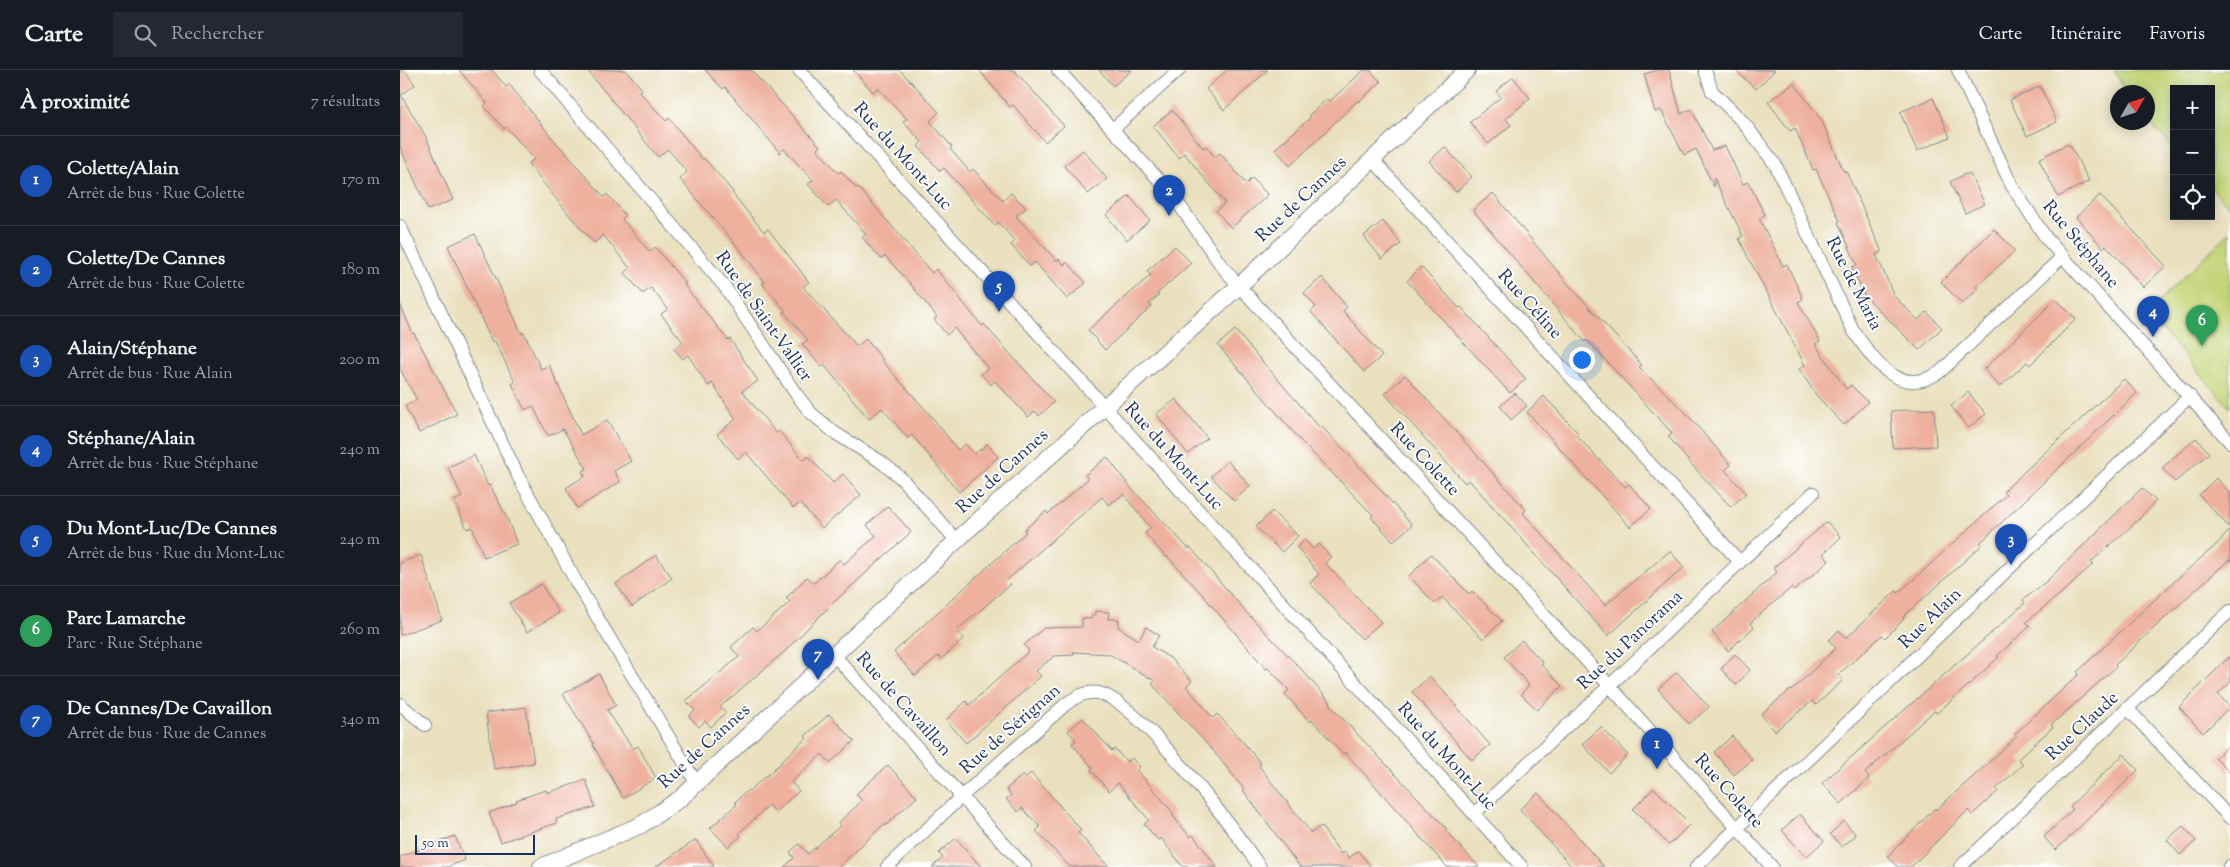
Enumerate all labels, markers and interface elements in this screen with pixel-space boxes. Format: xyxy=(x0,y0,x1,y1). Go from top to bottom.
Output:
search box xyxy=(113,12,463,57)
text: Carte xyxy=(25,18,83,52)
icon: search xyxy=(131,21,159,49)
text: Rechercher xyxy=(171,21,264,48)
text: Carte xyxy=(1979,22,2022,48)
text: Itinéraire xyxy=(2050,22,2122,48)
text: Favoris xyxy=(2150,22,2205,48)
north arrow xyxy=(2110,85,2155,130)
map controls xyxy=(2170,85,2215,220)
button: + xyxy=(2170,85,2215,130)
text: À proximité xyxy=(20,88,130,118)
text: 7 résultats xyxy=(311,91,380,114)
street label: Rue du Mont-Luc xyxy=(846,97,958,217)
button: − xyxy=(2170,130,2215,175)
street label: Rue de Cannes xyxy=(1251,151,1353,249)
text: Colette/Alain xyxy=(67,156,179,183)
text: 1 xyxy=(33,169,39,192)
text: 170 m xyxy=(342,169,380,192)
pin: 2 xyxy=(1153,175,1185,216)
button: locate xyxy=(2170,175,2215,220)
text: Arrêt de bus · Rue Colette xyxy=(67,183,245,206)
street label: Rue Stéphane xyxy=(2035,195,2125,295)
street label: Rue de Maria xyxy=(1818,233,1888,335)
text: Colette/De Cannes xyxy=(67,246,225,273)
street label: Rue de Saint-Vallier xyxy=(708,247,818,388)
text: 2 xyxy=(32,259,40,282)
text: 180 m xyxy=(341,259,380,282)
street label: Rue Céline xyxy=(1490,264,1568,346)
pin: 5 xyxy=(983,271,1015,312)
text: Arrêt de bus · Rue Colette xyxy=(67,273,245,296)
pin: 4 xyxy=(2137,296,2169,337)
pin: 6 xyxy=(2186,305,2218,346)
text: Alain/Stéphane xyxy=(67,336,197,363)
your location xyxy=(1569,347,1595,373)
text: 3 xyxy=(33,349,39,372)
text: 200 m xyxy=(339,349,380,372)
text: Arrêt de bus · Rue Alain xyxy=(67,363,233,386)
street label: Rue du Mont-Luc xyxy=(1117,397,1229,517)
street label: Rue Colette xyxy=(1383,417,1465,503)
street label: Rue de Cannes xyxy=(951,423,1055,521)
text: Stéphane/Alain xyxy=(67,426,195,453)
text: 4 xyxy=(32,439,40,462)
text: 240 m xyxy=(339,439,380,462)
text: Arrêt de bus · Rue Stéphane xyxy=(67,453,259,476)
text: Du Mont-Luc/De Cannes xyxy=(67,516,277,543)
pin: 3 xyxy=(1995,524,2027,565)
text: 5 xyxy=(33,529,39,552)
text: 240 m xyxy=(339,529,380,552)
text: Arrêt de bus · Rue du Mont-Luc xyxy=(67,543,285,566)
street label: Rue Alain xyxy=(1894,582,1969,656)
street label: Rue du Panorama xyxy=(1572,585,1690,697)
text: Parc Lamarche xyxy=(67,606,186,633)
text: 6 xyxy=(32,619,40,642)
text: 260 m xyxy=(339,619,380,642)
text: Parc · Rue Stéphane xyxy=(67,633,203,656)
pin: 7 xyxy=(802,639,834,680)
street label: Rue de Cavaillon xyxy=(849,647,957,763)
street label: Rue de Sérignan xyxy=(955,678,1068,781)
street label: Rue Claude xyxy=(2041,686,2125,768)
text: De Cannes/De Cavaillon xyxy=(67,696,272,723)
street label: Rue du Mont-Luc xyxy=(1390,697,1502,817)
street label: Rue de Cannes xyxy=(653,698,757,796)
text: 7 xyxy=(32,709,40,732)
text: 340 m xyxy=(341,709,380,732)
text: Arrêt de bus · Rue de Cannes xyxy=(67,723,266,746)
pin: 1 xyxy=(1641,728,1673,769)
street label: Rue Colette xyxy=(1687,749,1769,835)
scale bar xyxy=(415,832,535,855)
text: 50 m xyxy=(422,834,449,854)

